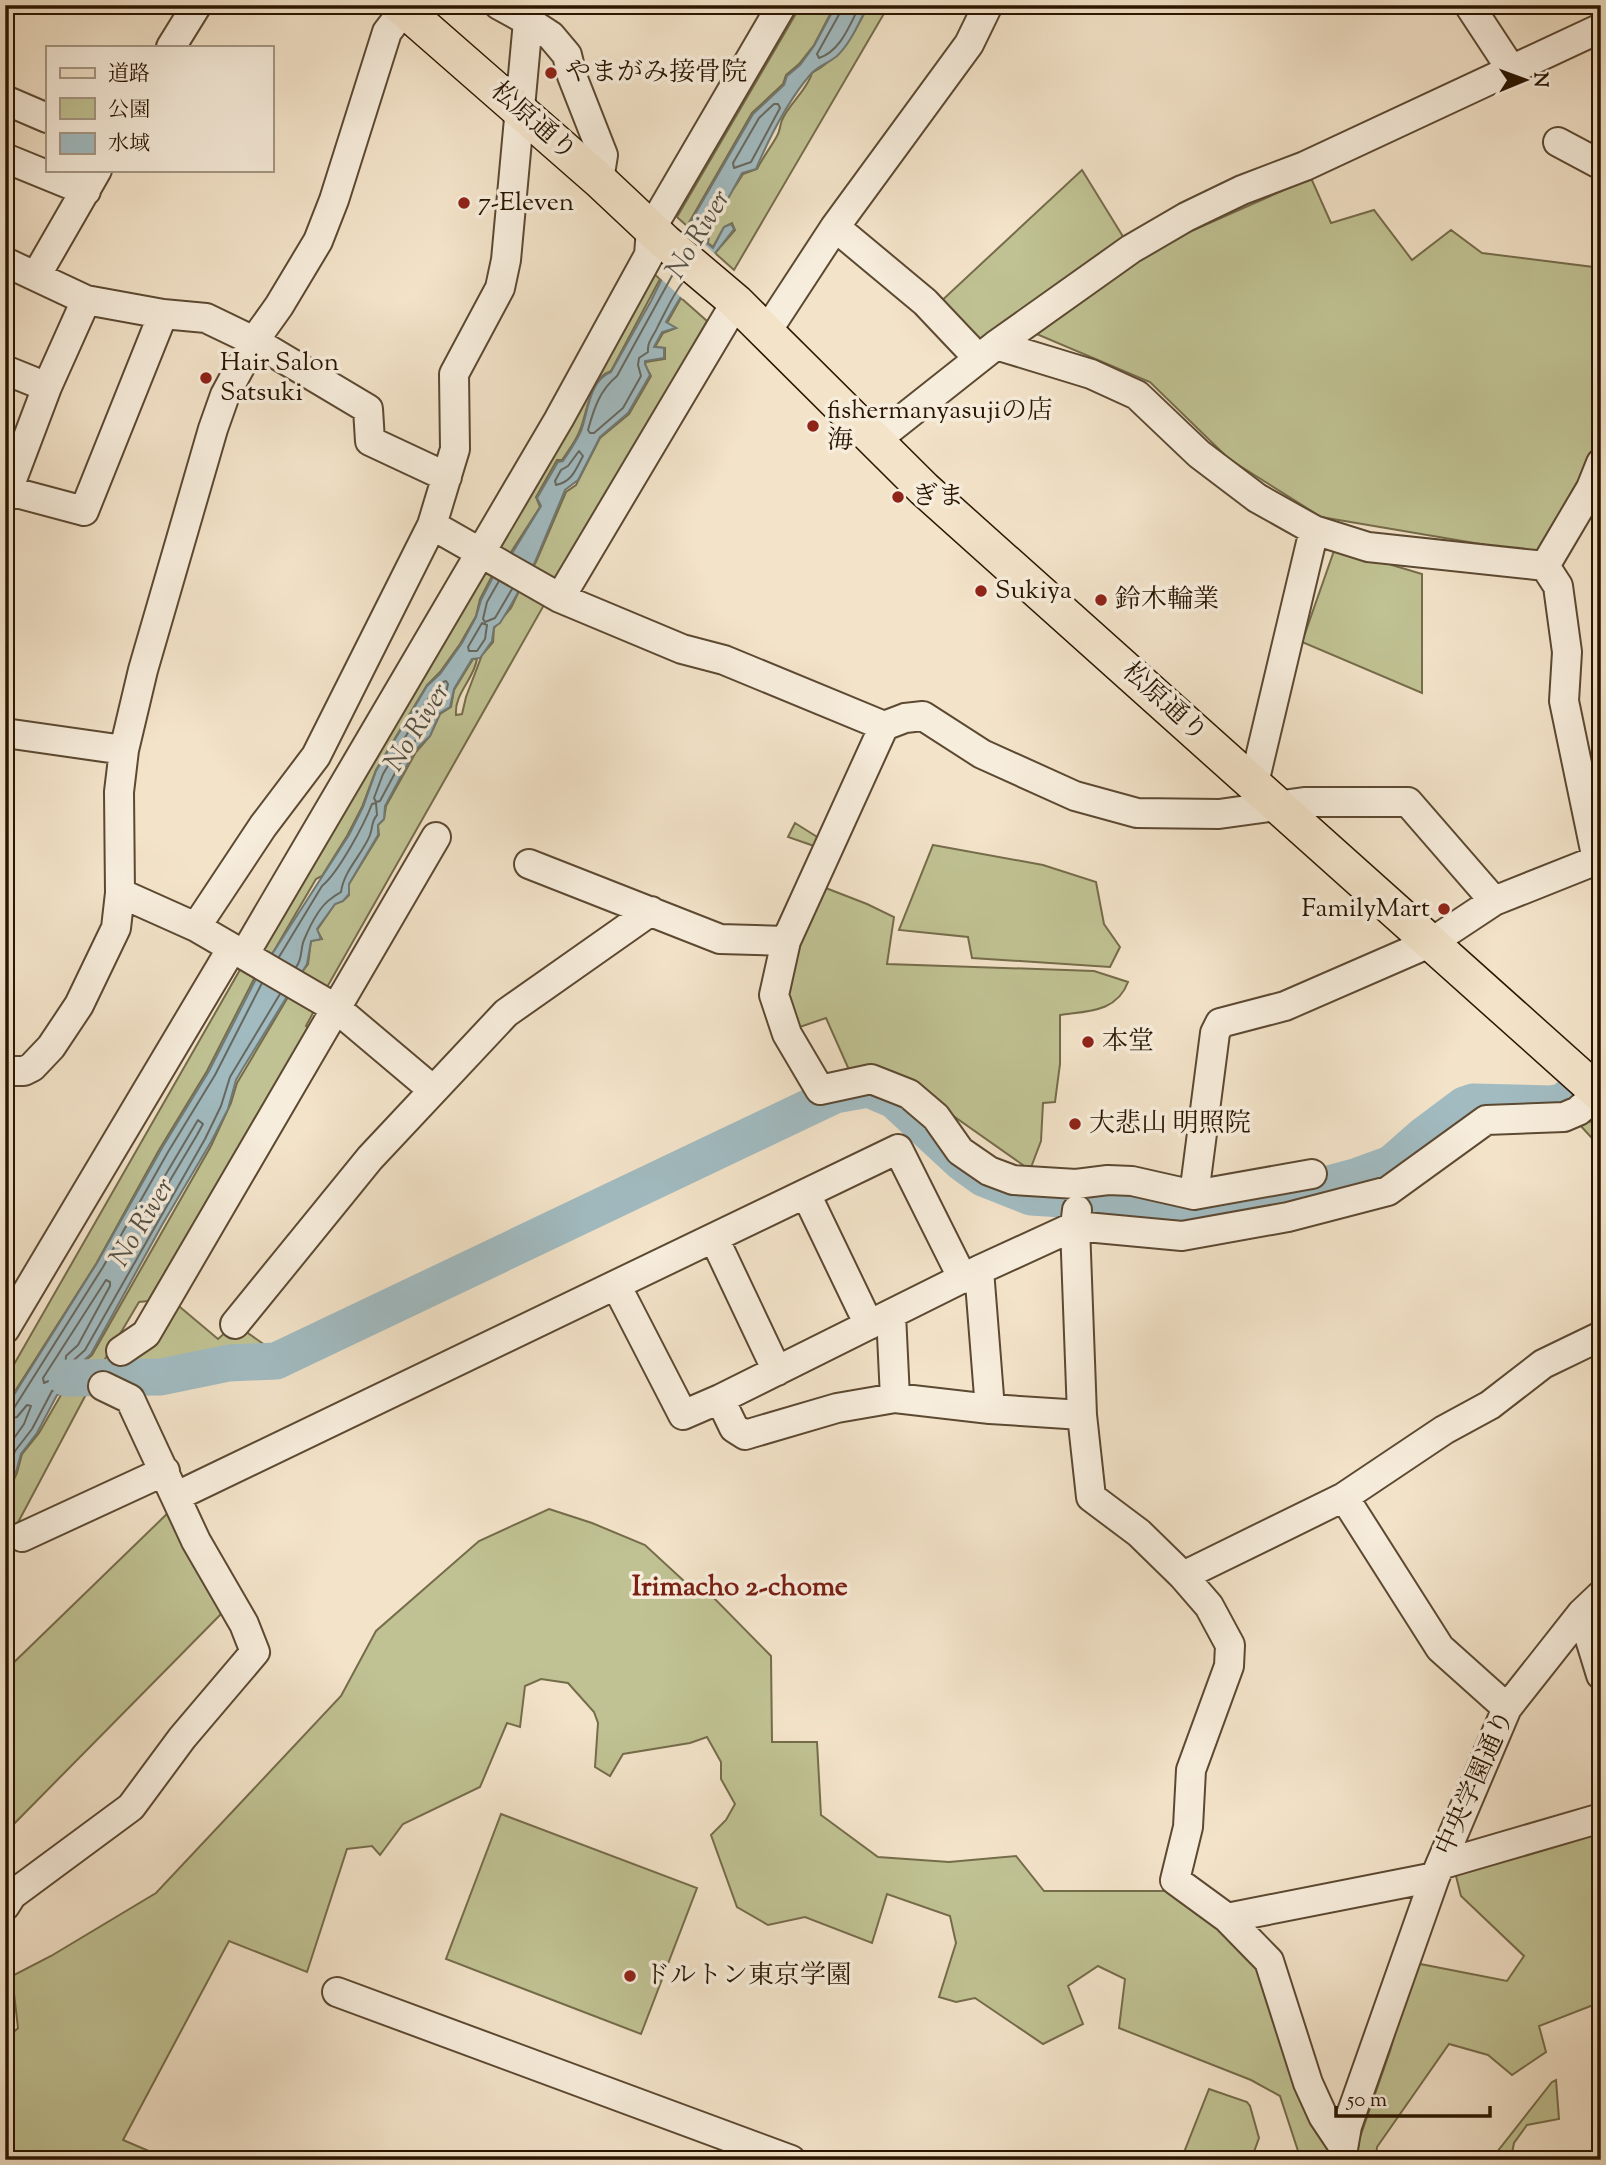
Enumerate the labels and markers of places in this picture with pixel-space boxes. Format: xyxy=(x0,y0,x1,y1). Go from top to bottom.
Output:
place label: やまがみ接骨院 xyxy=(565,55,747,92)
marker: やまがみ接骨院 xyxy=(543,65,559,81)
place label: 7-Eleven xyxy=(478,185,574,222)
marker: 7-Eleven xyxy=(456,195,472,211)
place label: Hair Salon Satsuki xyxy=(220,345,339,412)
marker: Hair Salon Satsuki xyxy=(198,370,214,386)
place label: fishermanyasujiの店 海 xyxy=(827,393,1053,460)
marker: fishermanyasujiの店 海 xyxy=(805,418,821,434)
place label: ぎま xyxy=(912,479,964,516)
marker: ぎま xyxy=(890,489,906,505)
place label: Sukiya xyxy=(995,573,1072,610)
place label: 鈴木輪業 xyxy=(1115,582,1219,619)
marker: Sukiya xyxy=(973,583,989,599)
marker: 鈴木輪業 xyxy=(1093,592,1109,608)
place label: FamilyMart xyxy=(1301,891,1430,928)
marker: FamilyMart xyxy=(1436,901,1452,917)
place label: 本堂 xyxy=(1102,1024,1154,1061)
marker: 本堂 xyxy=(1080,1034,1096,1050)
place label: 大悲山 明照院 xyxy=(1089,1106,1251,1143)
marker: 大悲山 明照院 xyxy=(1067,1116,1083,1132)
place label: ドルトン東京学園 xyxy=(644,1958,852,1995)
marker: ドルトン東京学園 xyxy=(622,1968,638,1984)

